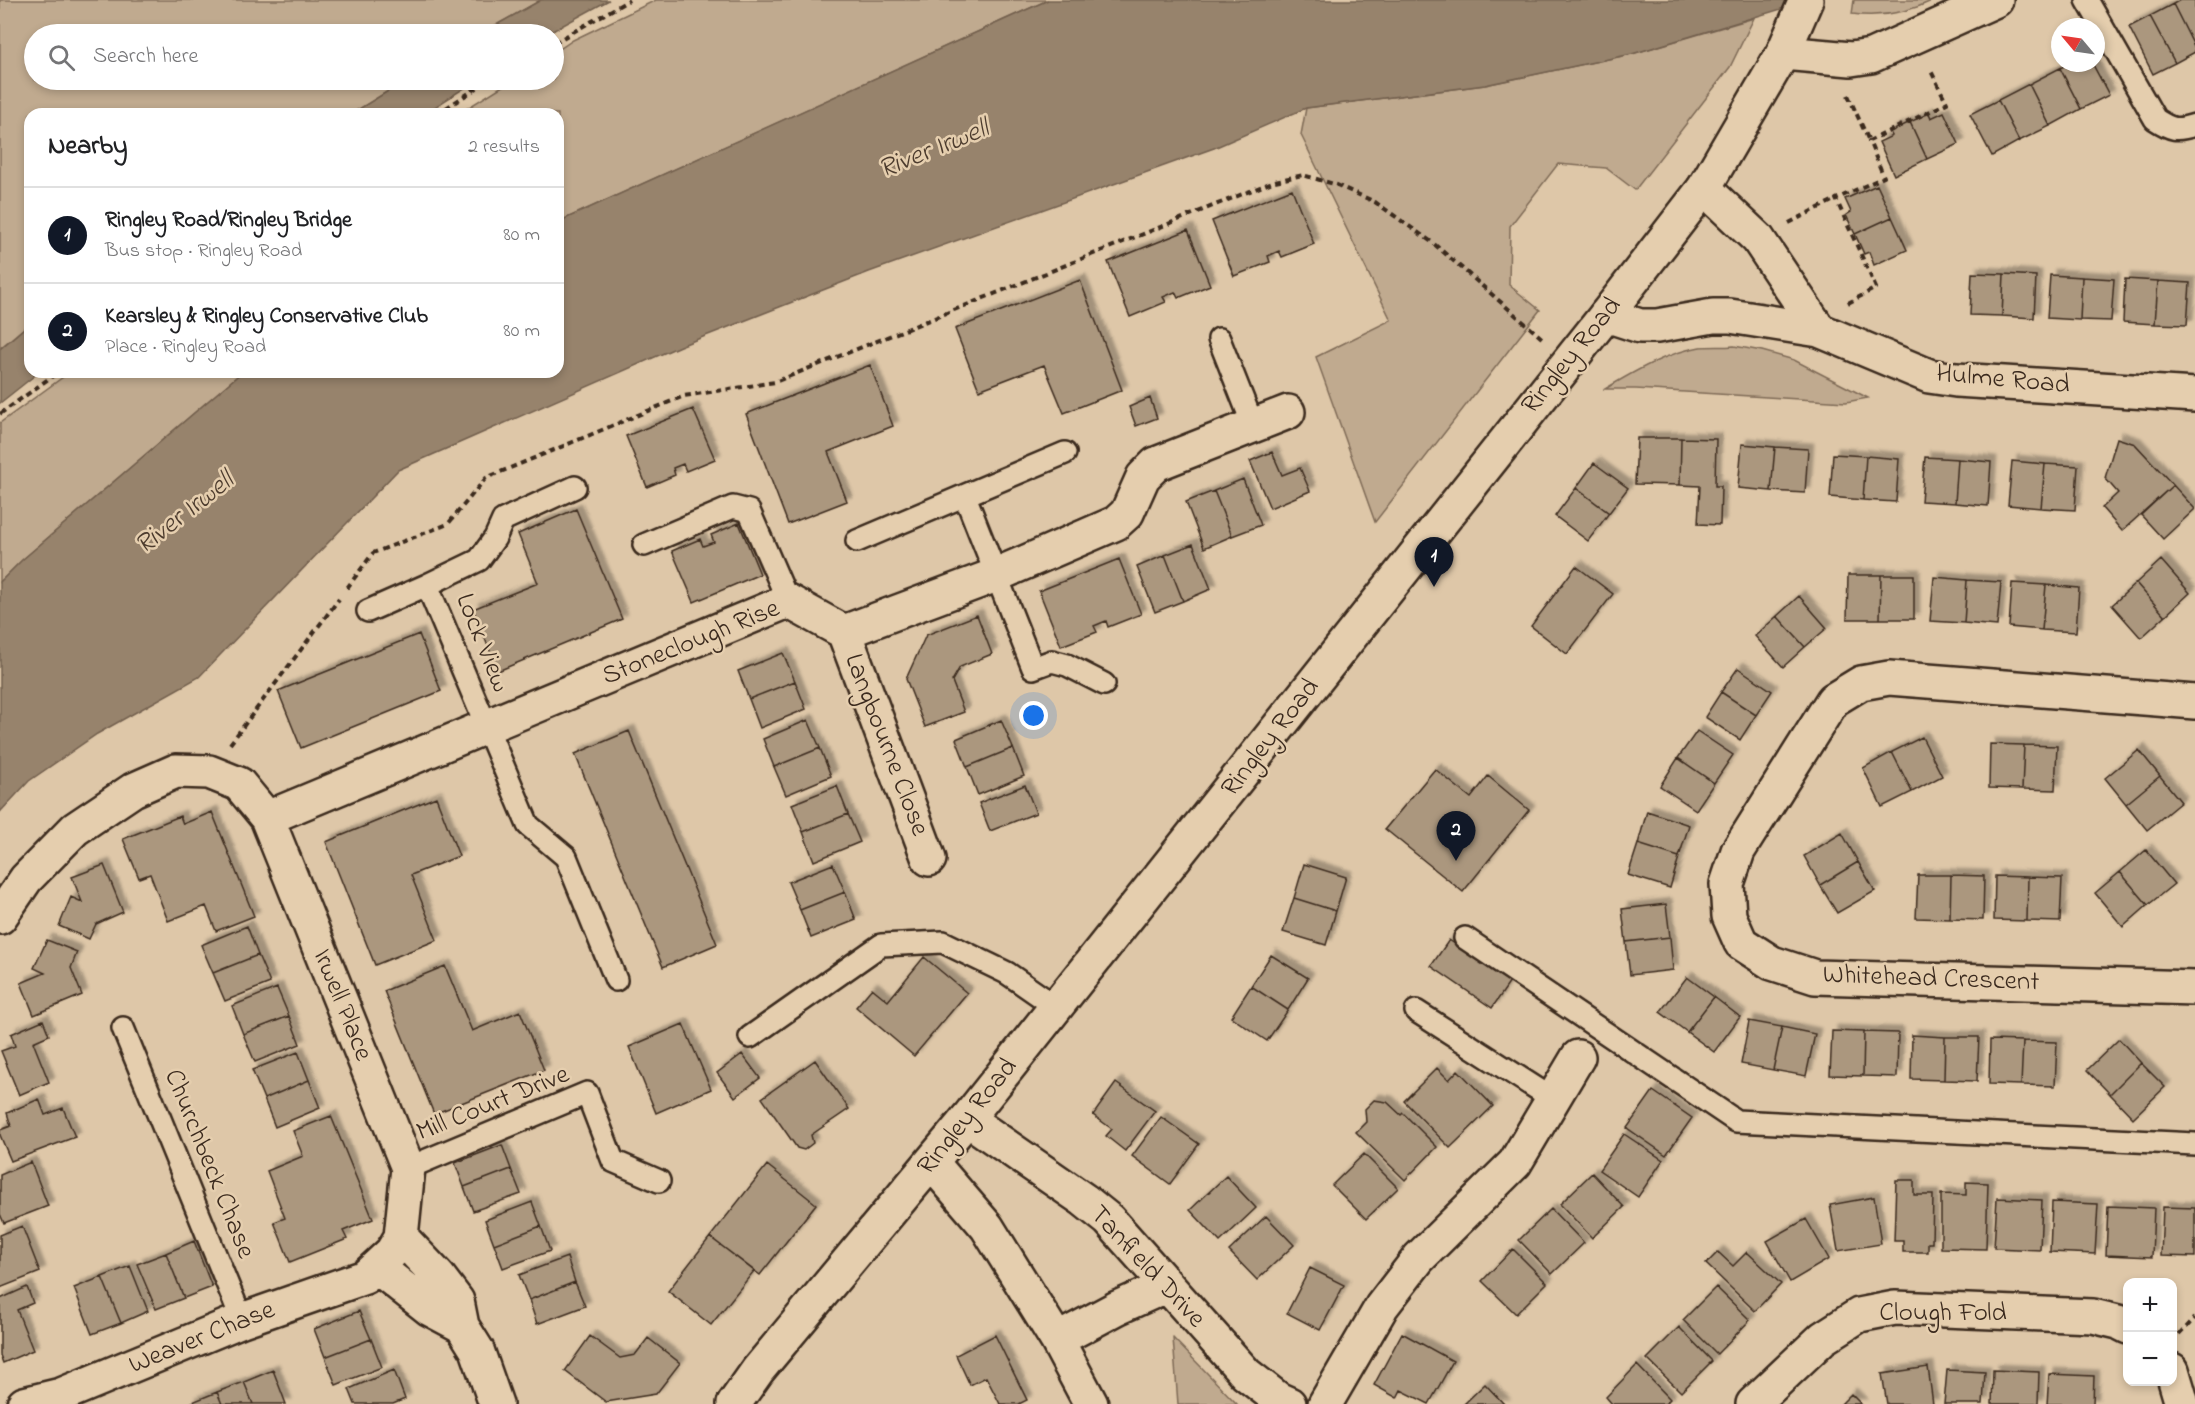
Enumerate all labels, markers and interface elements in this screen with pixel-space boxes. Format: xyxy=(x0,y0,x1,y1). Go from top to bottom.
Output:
north arrow xyxy=(2051,18,2105,72)
search box xyxy=(24,24,564,90)
icon: search xyxy=(45,41,78,74)
text: Search here xyxy=(93,41,198,73)
water label: River Irwell xyxy=(873,108,998,191)
text: Nearby xyxy=(48,128,127,166)
text: 2 results xyxy=(468,133,540,162)
text: Ringley Road/Ringley Bridge xyxy=(105,205,352,237)
text: 1 xyxy=(64,221,71,250)
text: 80 m xyxy=(503,221,540,250)
text: Bus stop · Ringley Road xyxy=(105,237,302,266)
street label: Ringley Road xyxy=(1512,289,1632,423)
text: Kearsley & Ringley Conservative Club xyxy=(105,301,428,333)
text: 2 xyxy=(63,317,72,346)
text: 80 m xyxy=(503,317,540,346)
text: Place · Ringley Road xyxy=(105,333,266,362)
street label: Hulme Road xyxy=(1935,355,2071,405)
water label: River Irwell xyxy=(127,460,246,566)
pin: 1 xyxy=(1414,538,1454,587)
street label: Lock View xyxy=(445,588,519,698)
street label: Stoneclough Rise xyxy=(597,589,786,696)
street label: Langbourne Close xyxy=(833,648,939,843)
street label: Ringley Road xyxy=(1212,670,1330,806)
your location xyxy=(1019,701,1048,730)
pin: 2 xyxy=(1436,812,1476,861)
street label: Irwell Place xyxy=(302,943,382,1068)
street label: Whitehead Crescent xyxy=(1822,956,2040,1002)
street label: Ringley Road xyxy=(908,1050,1028,1184)
street label: Mill Court Drive xyxy=(411,1055,576,1152)
street label: Churchbeck Chase xyxy=(153,1063,265,1265)
street label: Tanfield Drive xyxy=(1080,1197,1215,1338)
map controls xyxy=(2123,1278,2177,1386)
button: + xyxy=(2123,1278,2177,1332)
street label: Weaver Chase xyxy=(123,1291,282,1385)
street label: Clough Fold xyxy=(1879,1294,2007,1333)
button: − xyxy=(2123,1332,2177,1386)

